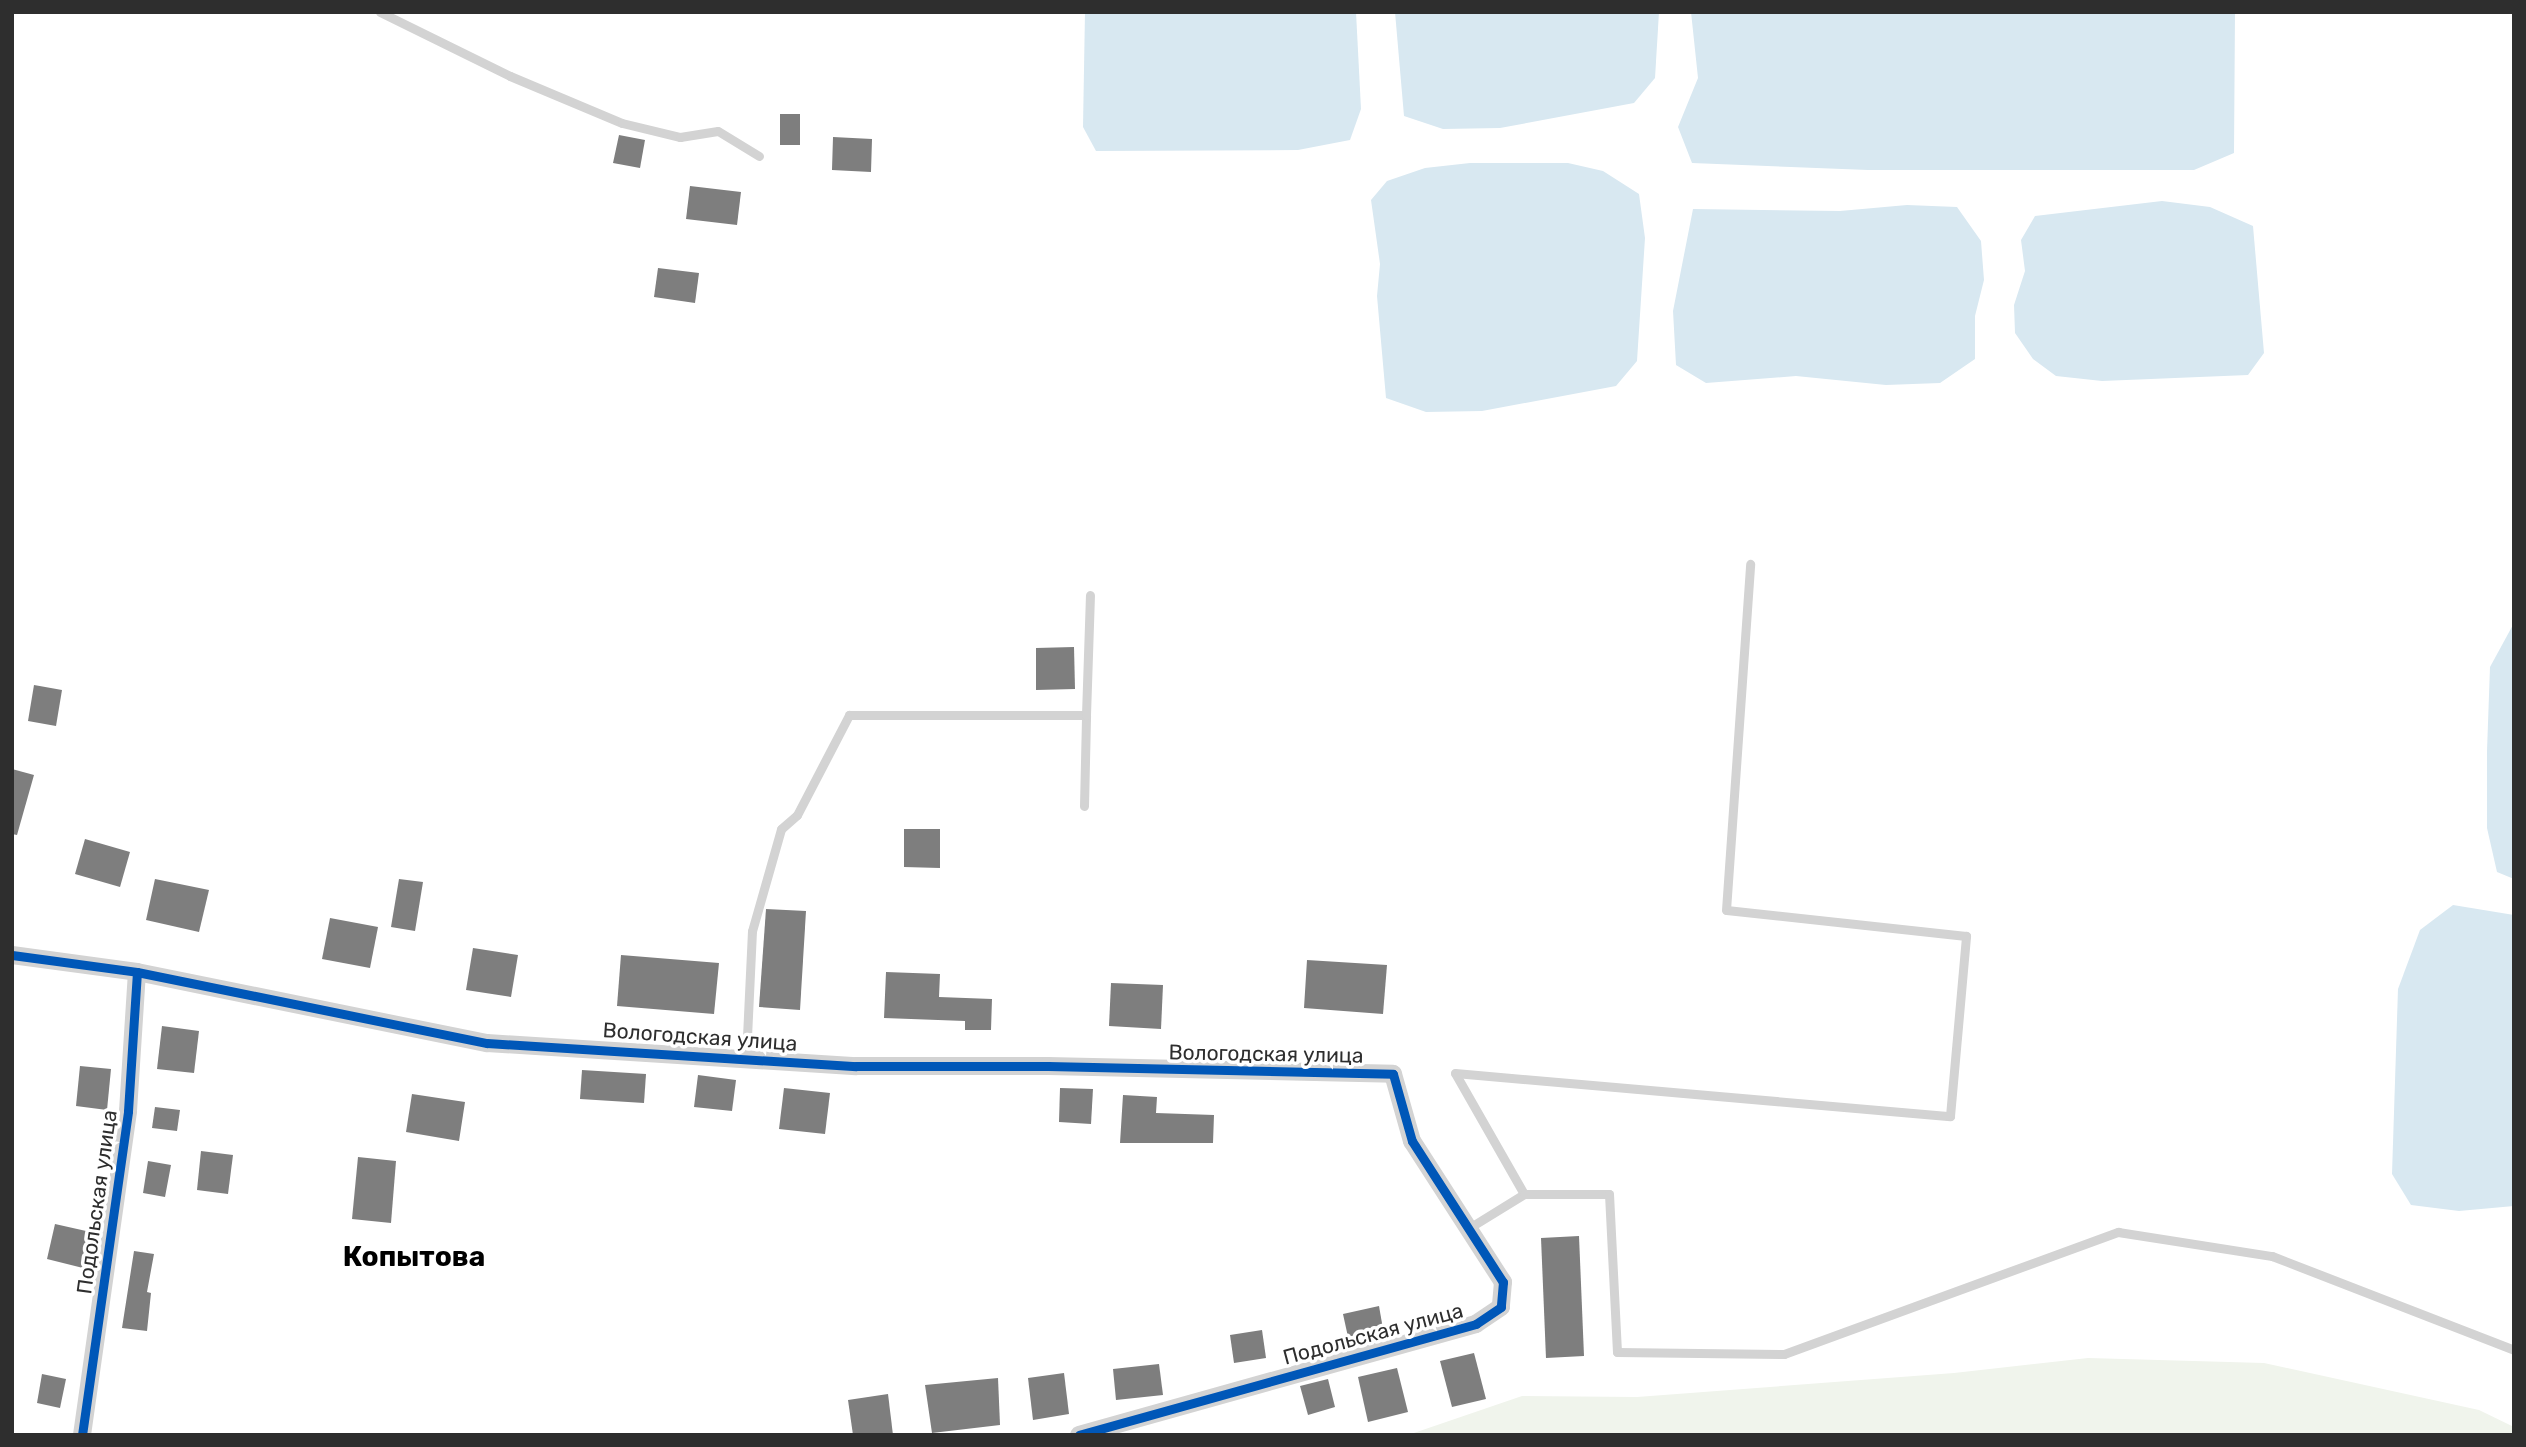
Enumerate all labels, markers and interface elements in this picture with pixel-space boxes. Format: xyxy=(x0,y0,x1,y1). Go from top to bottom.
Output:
street label: Вологодская улица xyxy=(602,1018,798,1056)
street label: Вологодская улица xyxy=(1168,1040,1364,1068)
street label: Подольская улица xyxy=(72,1108,122,1296)
district label: Копытова xyxy=(343,1240,485,1274)
street label: Подольская улица xyxy=(1280,1298,1466,1370)

